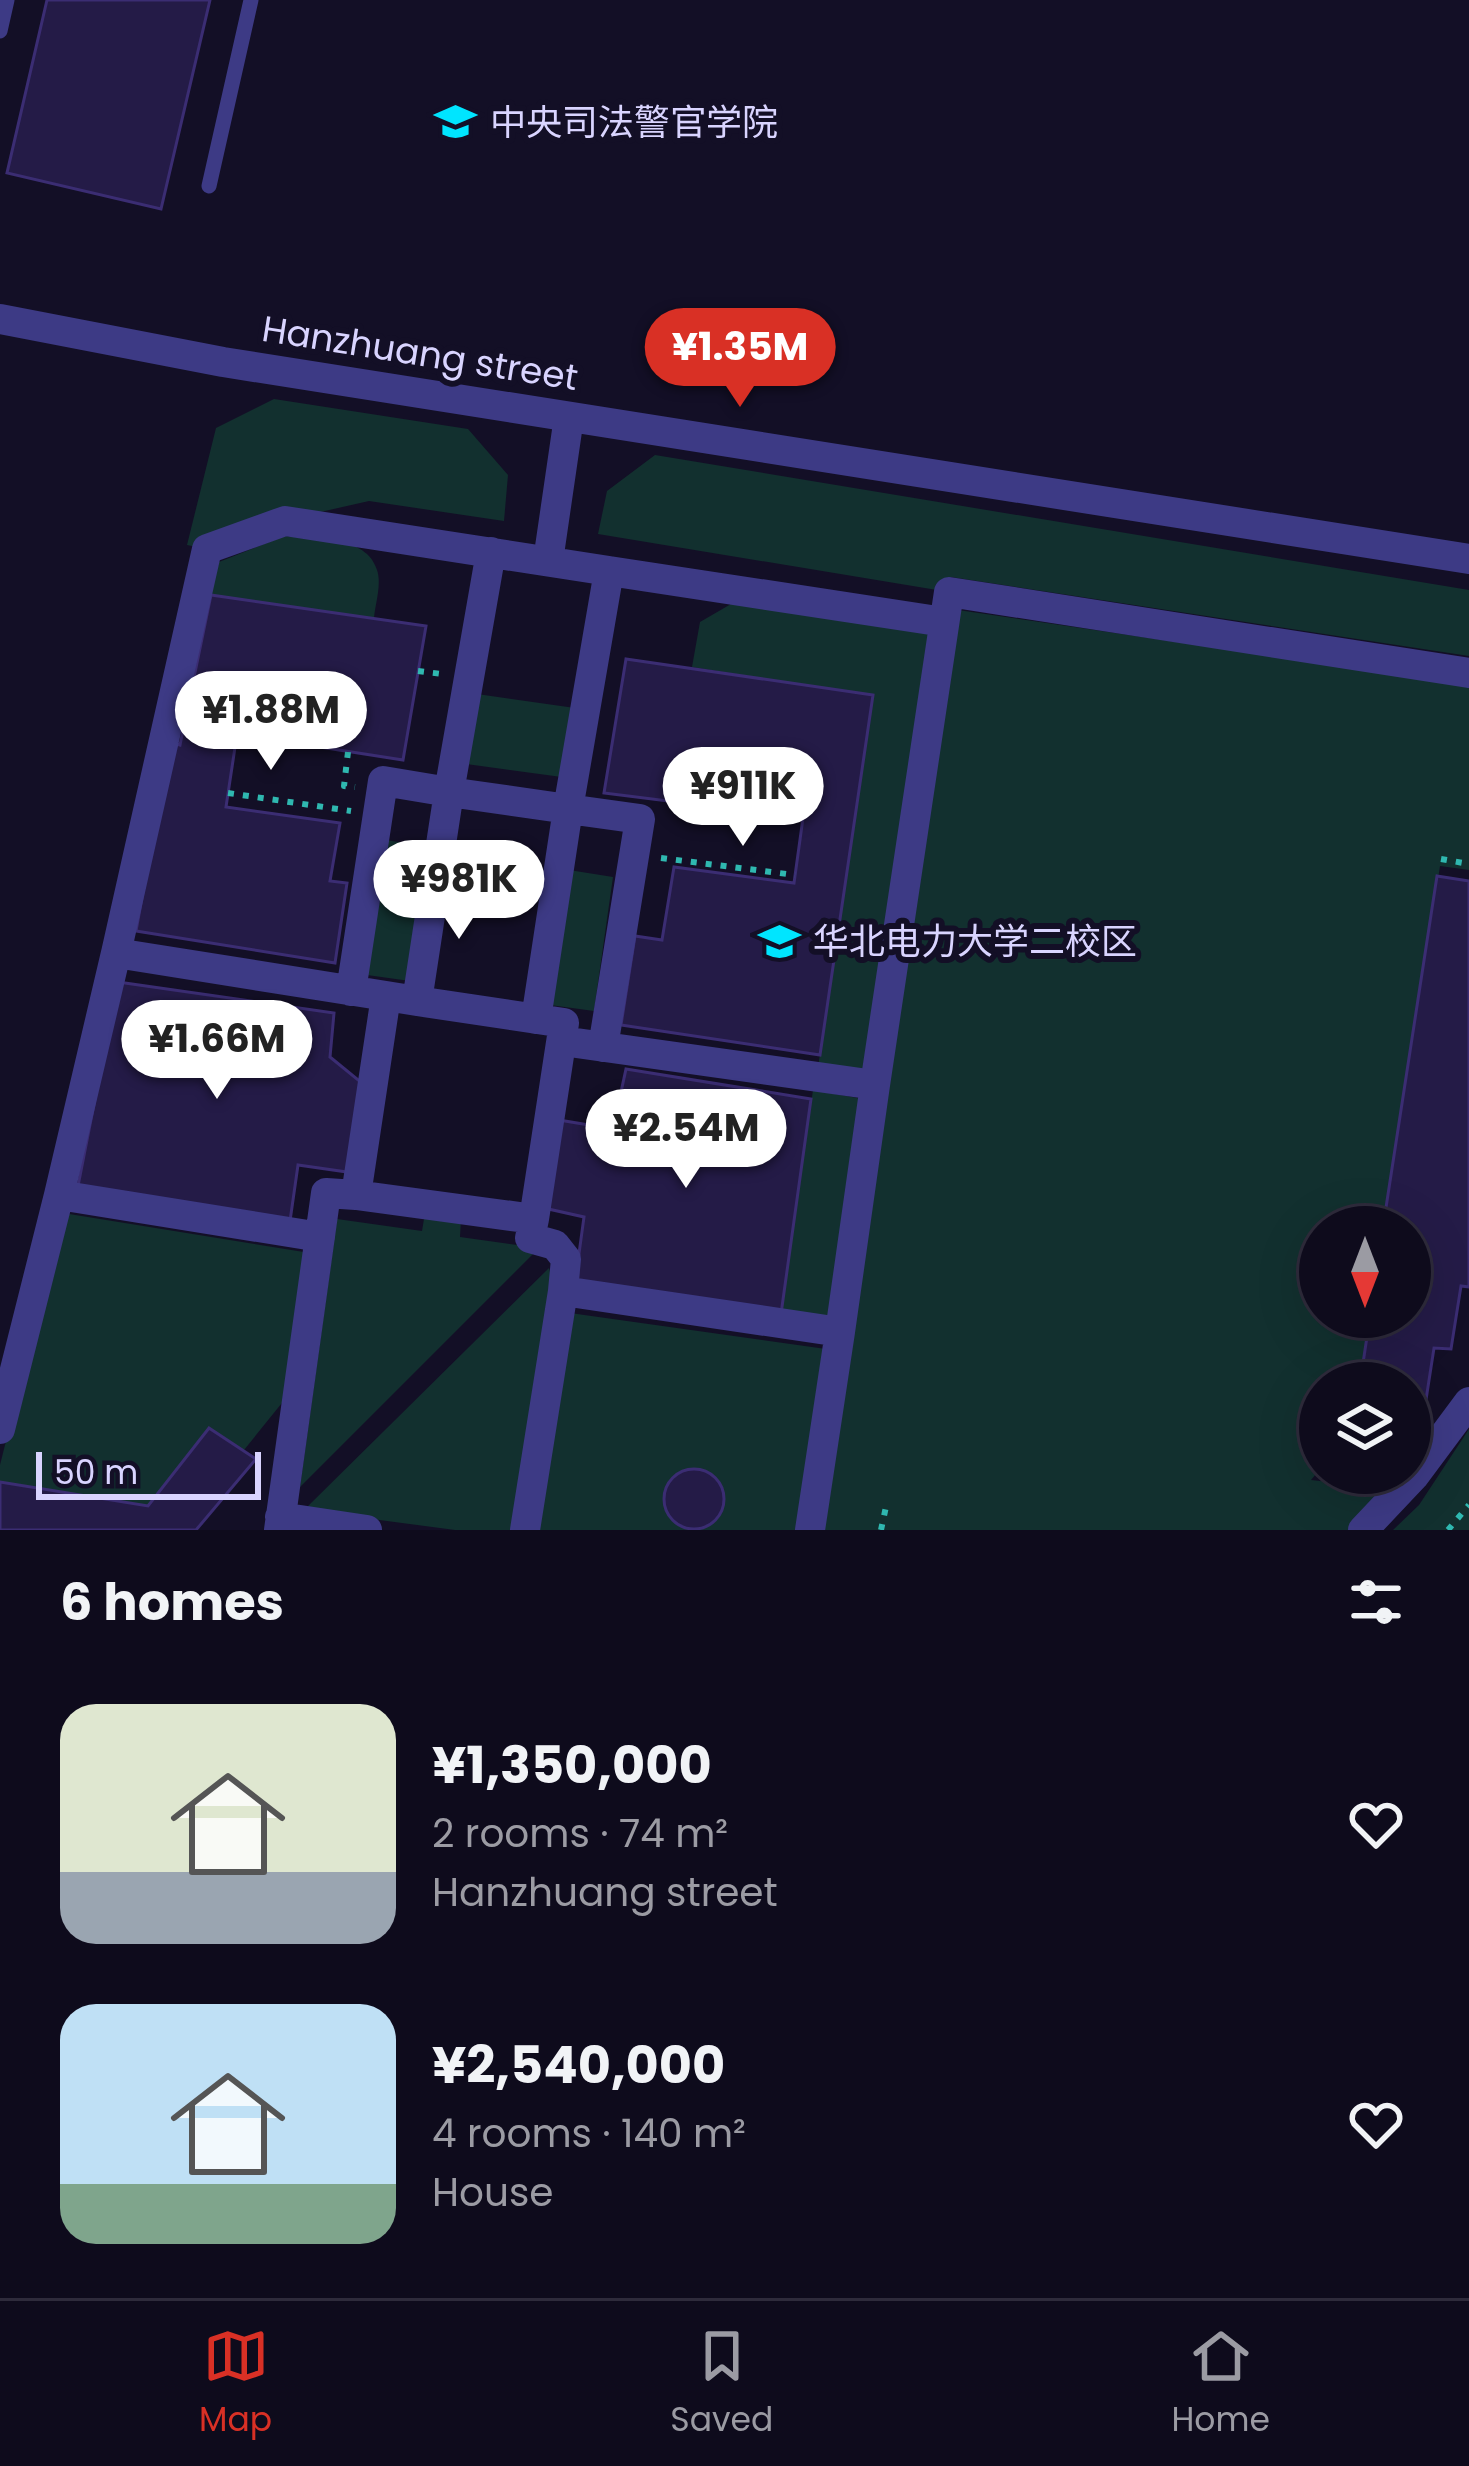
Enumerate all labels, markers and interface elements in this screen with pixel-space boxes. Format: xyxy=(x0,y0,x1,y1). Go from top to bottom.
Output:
place label: 中央司法警官学院 xyxy=(490,97,778,148)
school or university icon: 中央司法警官学院 xyxy=(433,99,479,145)
street label: Hanzhuang street xyxy=(258,303,582,403)
pin: ¥1.35M xyxy=(642,308,838,410)
text: ¥1.35M xyxy=(672,319,808,374)
pin: ¥1.88M xyxy=(173,671,369,773)
text: ¥1.88M xyxy=(202,682,340,737)
pin: ¥911K xyxy=(659,747,827,849)
text: ¥911K xyxy=(690,758,796,813)
pin: ¥981K xyxy=(375,840,543,942)
text: ¥981K xyxy=(400,851,518,906)
place label: 华北电力大学二校区 xyxy=(813,916,1137,967)
school or university icon: 华北电力大学二校区 xyxy=(756,918,802,964)
pin: ¥1.66M xyxy=(119,1000,315,1102)
text: ¥1.66M xyxy=(148,1011,286,1066)
pin: ¥2.54M xyxy=(588,1089,784,1191)
text: ¥2.54M xyxy=(613,1100,760,1155)
north arrow xyxy=(1299,1206,1431,1338)
map controls xyxy=(1299,1206,1431,1494)
button: layers xyxy=(1299,1362,1431,1494)
scale bar xyxy=(36,1446,261,1499)
text: 50 m xyxy=(54,1449,138,1496)
text: 6 homes xyxy=(60,1566,284,1638)
icon: filters xyxy=(1343,1569,1409,1635)
text: ¥1,350,000 xyxy=(432,1729,712,1801)
icon: home xyxy=(156,1752,300,1896)
icon: heart xyxy=(1343,1791,1409,1857)
text: 2 rooms · 74 m² xyxy=(432,1806,728,1861)
text: Hanzhuang street xyxy=(432,1865,778,1920)
text: ¥2,540,000 xyxy=(432,2029,725,2101)
icon: home xyxy=(156,2052,300,2196)
icon: heart xyxy=(1343,2091,1409,2157)
text: 4 rooms · 140 m² xyxy=(432,2106,746,2161)
text: House xyxy=(432,2165,553,2220)
tab: Map xyxy=(199,2323,272,2445)
tab: Saved xyxy=(670,2323,773,2445)
tab: Home xyxy=(1171,2323,1270,2445)

